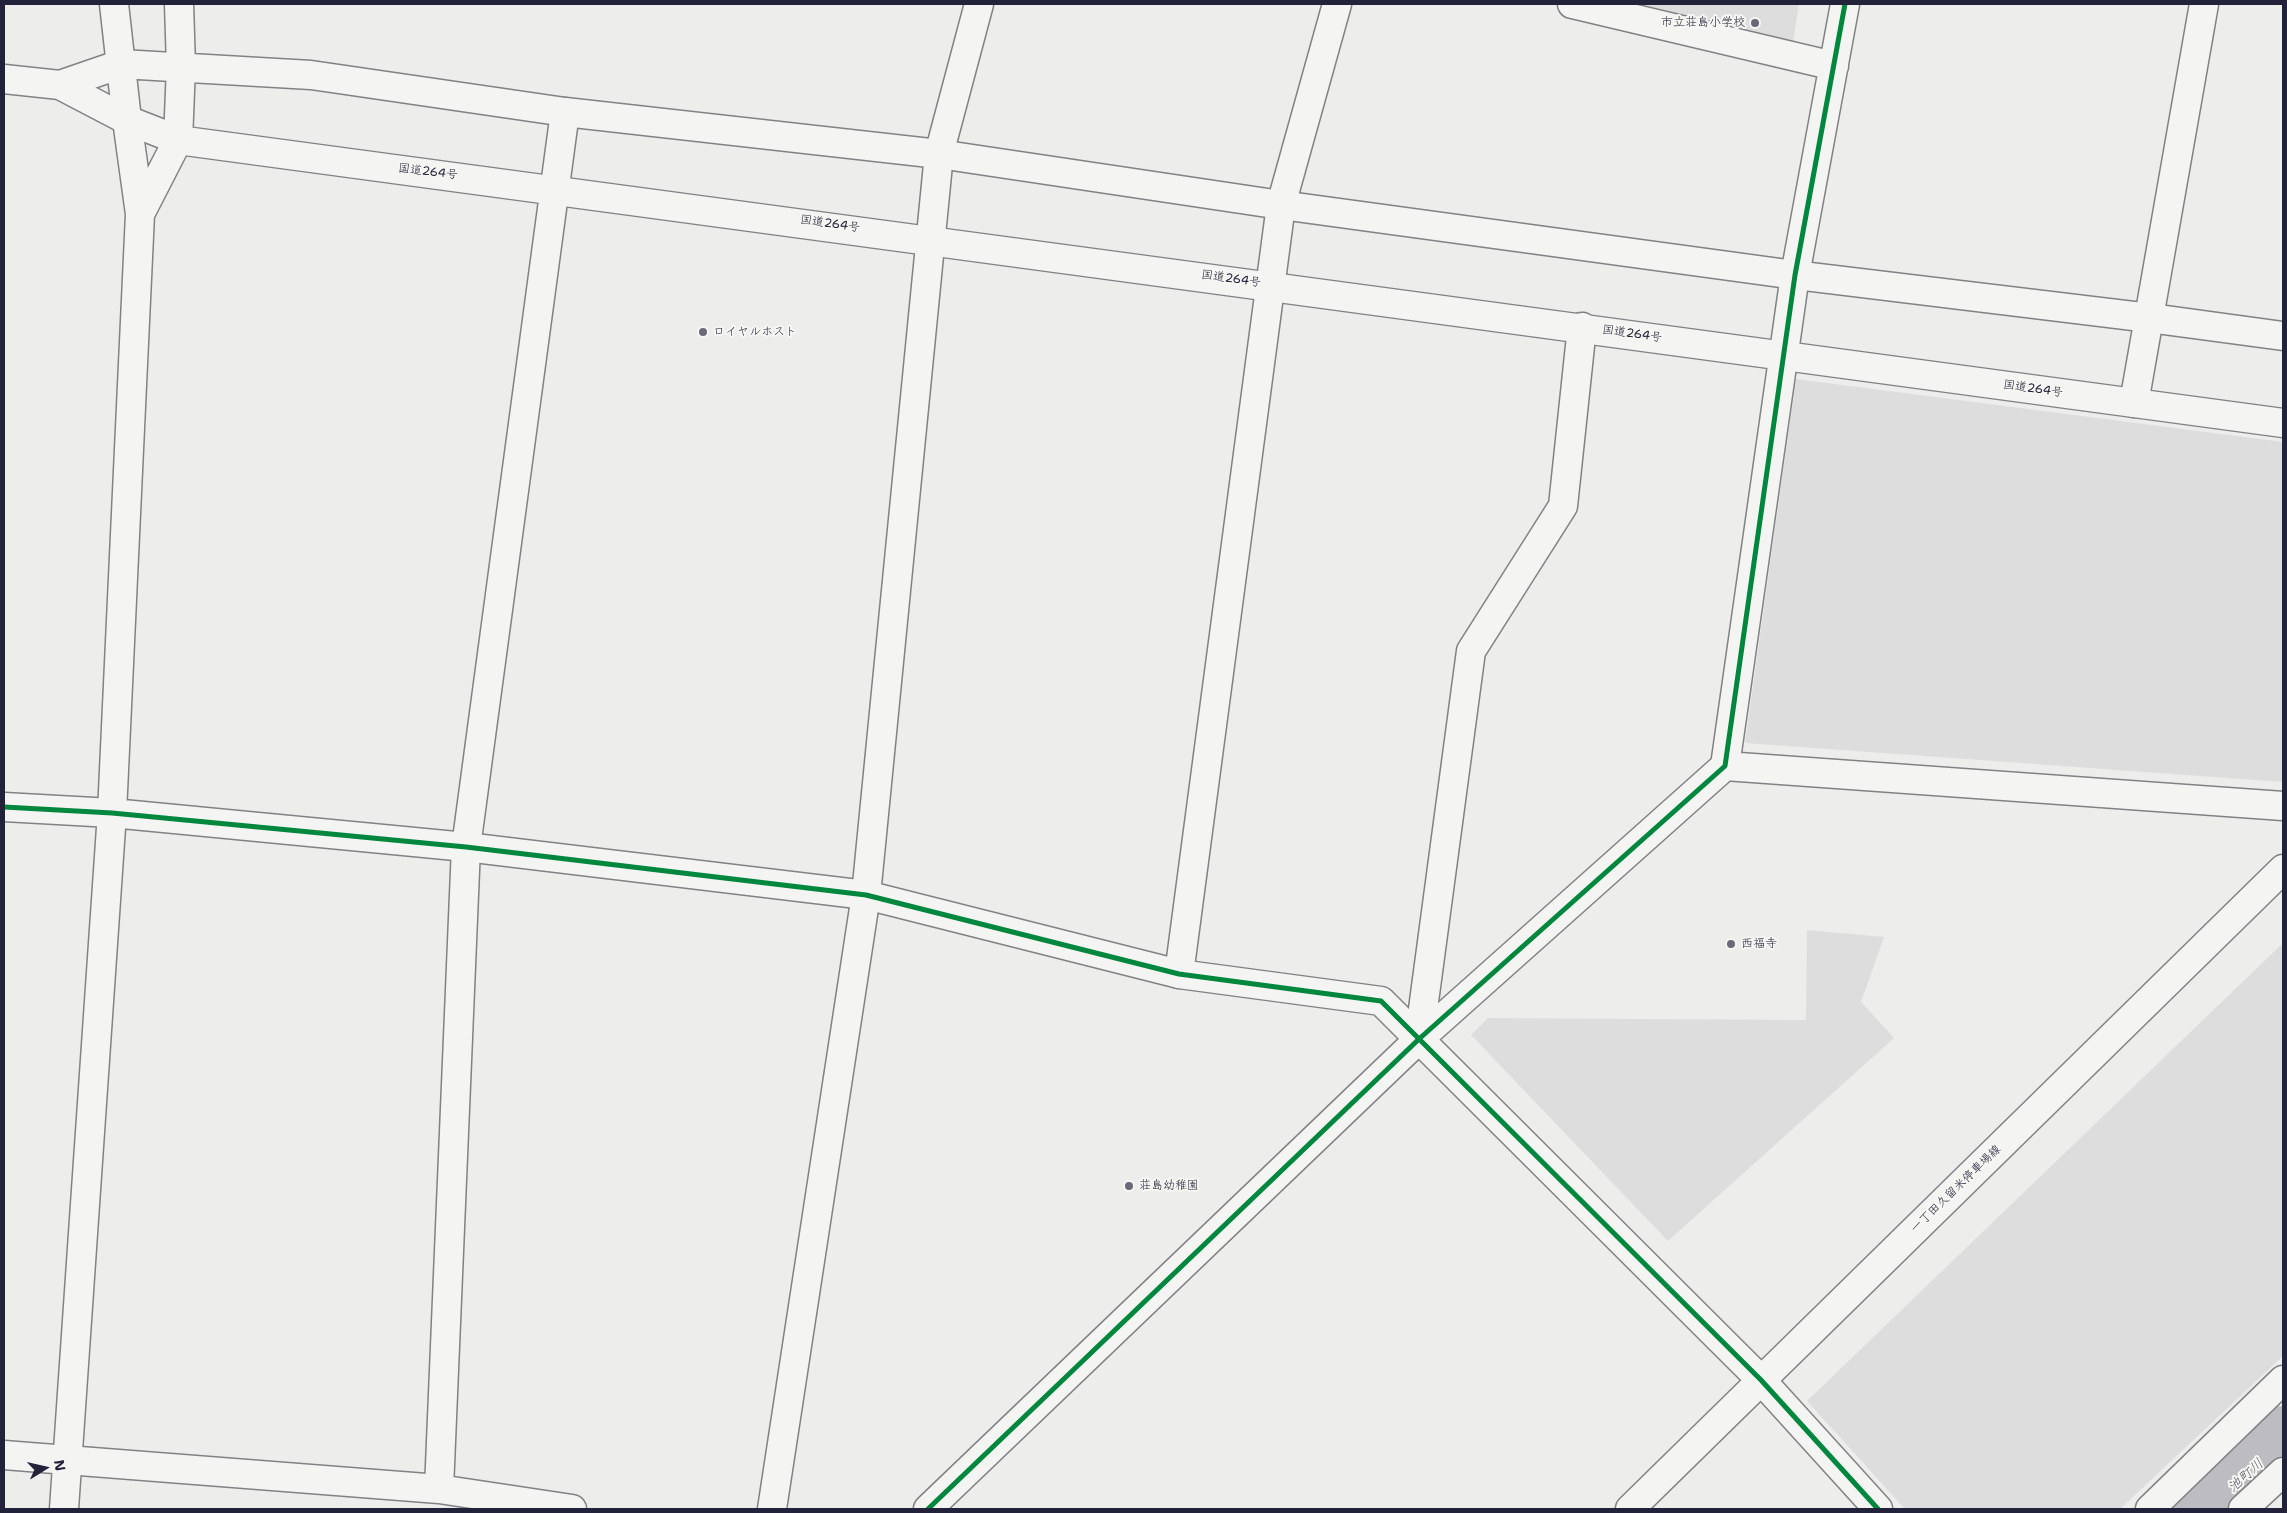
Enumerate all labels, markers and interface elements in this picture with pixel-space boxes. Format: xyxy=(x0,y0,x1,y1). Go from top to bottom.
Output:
place label: 市立荘島小学校 xyxy=(1661,16,1745,30)
marker: 市立荘島小学校 xyxy=(1749,17,1761,29)
street label: 国道264号 xyxy=(397,161,459,183)
street label: 国道264号 xyxy=(799,213,861,235)
street label: 国道264号 xyxy=(1200,268,1262,290)
street label: 国道264号 xyxy=(1601,323,1663,345)
place label: ロイヤルホスト xyxy=(713,325,797,339)
marker: ロイヤルホスト xyxy=(697,326,709,338)
street label: 国道264号 xyxy=(2002,378,2064,400)
place label: 西福寺 xyxy=(1741,937,1777,951)
marker: 西福寺 xyxy=(1725,938,1737,950)
street label: 一丁田久留米停車場線 xyxy=(1908,1142,2004,1236)
place label: 荘島幼稚園 xyxy=(1139,1179,1199,1193)
marker: 荘島幼稚園 xyxy=(1123,1180,1135,1192)
north arrow xyxy=(20,1443,70,1493)
water label: 池町川 xyxy=(2225,1456,2267,1496)
text: N xyxy=(50,1458,70,1472)

